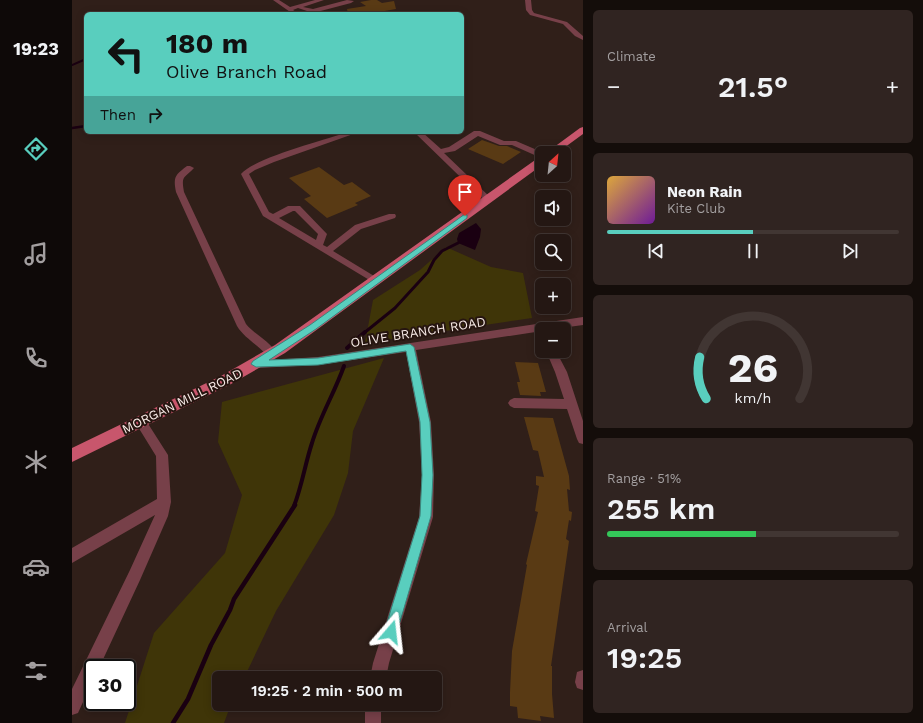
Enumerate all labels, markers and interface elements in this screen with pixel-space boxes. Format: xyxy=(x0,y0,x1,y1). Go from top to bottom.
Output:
text: 180 m xyxy=(166,27,248,60)
icon: left xyxy=(100,28,152,80)
text: 19:23 xyxy=(13,38,59,59)
text: Climate xyxy=(607,49,656,64)
text: Olive Branch Road xyxy=(166,61,327,82)
text: 21.5° xyxy=(718,69,788,104)
text: − xyxy=(607,74,620,99)
text: + xyxy=(886,74,899,99)
icon: right xyxy=(144,104,166,126)
text: Then xyxy=(100,106,136,124)
icon: directions xyxy=(22,135,50,163)
north arrow xyxy=(535,146,571,182)
map controls xyxy=(535,146,571,358)
pin xyxy=(448,175,482,216)
icon: arrive xyxy=(454,181,476,203)
text: Neon Rain xyxy=(667,183,742,201)
button: sound xyxy=(535,190,571,226)
text: Kite Club xyxy=(667,201,725,216)
button: search xyxy=(535,234,571,270)
icon: music xyxy=(22,240,50,268)
icon: previous xyxy=(645,240,667,262)
icon: pause xyxy=(742,240,764,262)
icon: next xyxy=(839,240,861,262)
button: + xyxy=(535,278,571,314)
street label: OLIVE BRANCH ROAD xyxy=(349,314,487,350)
button: − xyxy=(535,322,571,358)
text: 26 xyxy=(728,343,778,392)
icon: phone xyxy=(22,344,50,372)
street label: MORGAN MILL ROAD xyxy=(119,365,245,437)
text: km/h xyxy=(735,390,771,406)
icon: climate xyxy=(22,448,50,476)
text: Range · 51% xyxy=(607,471,681,486)
text: 255 km xyxy=(607,491,715,526)
icon: car xyxy=(22,553,50,581)
position arrow xyxy=(370,611,412,653)
text: Arrival xyxy=(607,620,648,635)
text: 19:25 xyxy=(607,640,682,675)
icon: filters xyxy=(22,657,50,685)
speed limit sign: 30 xyxy=(84,659,136,711)
text: 19:25 · 2 min · 500 m xyxy=(251,682,403,700)

